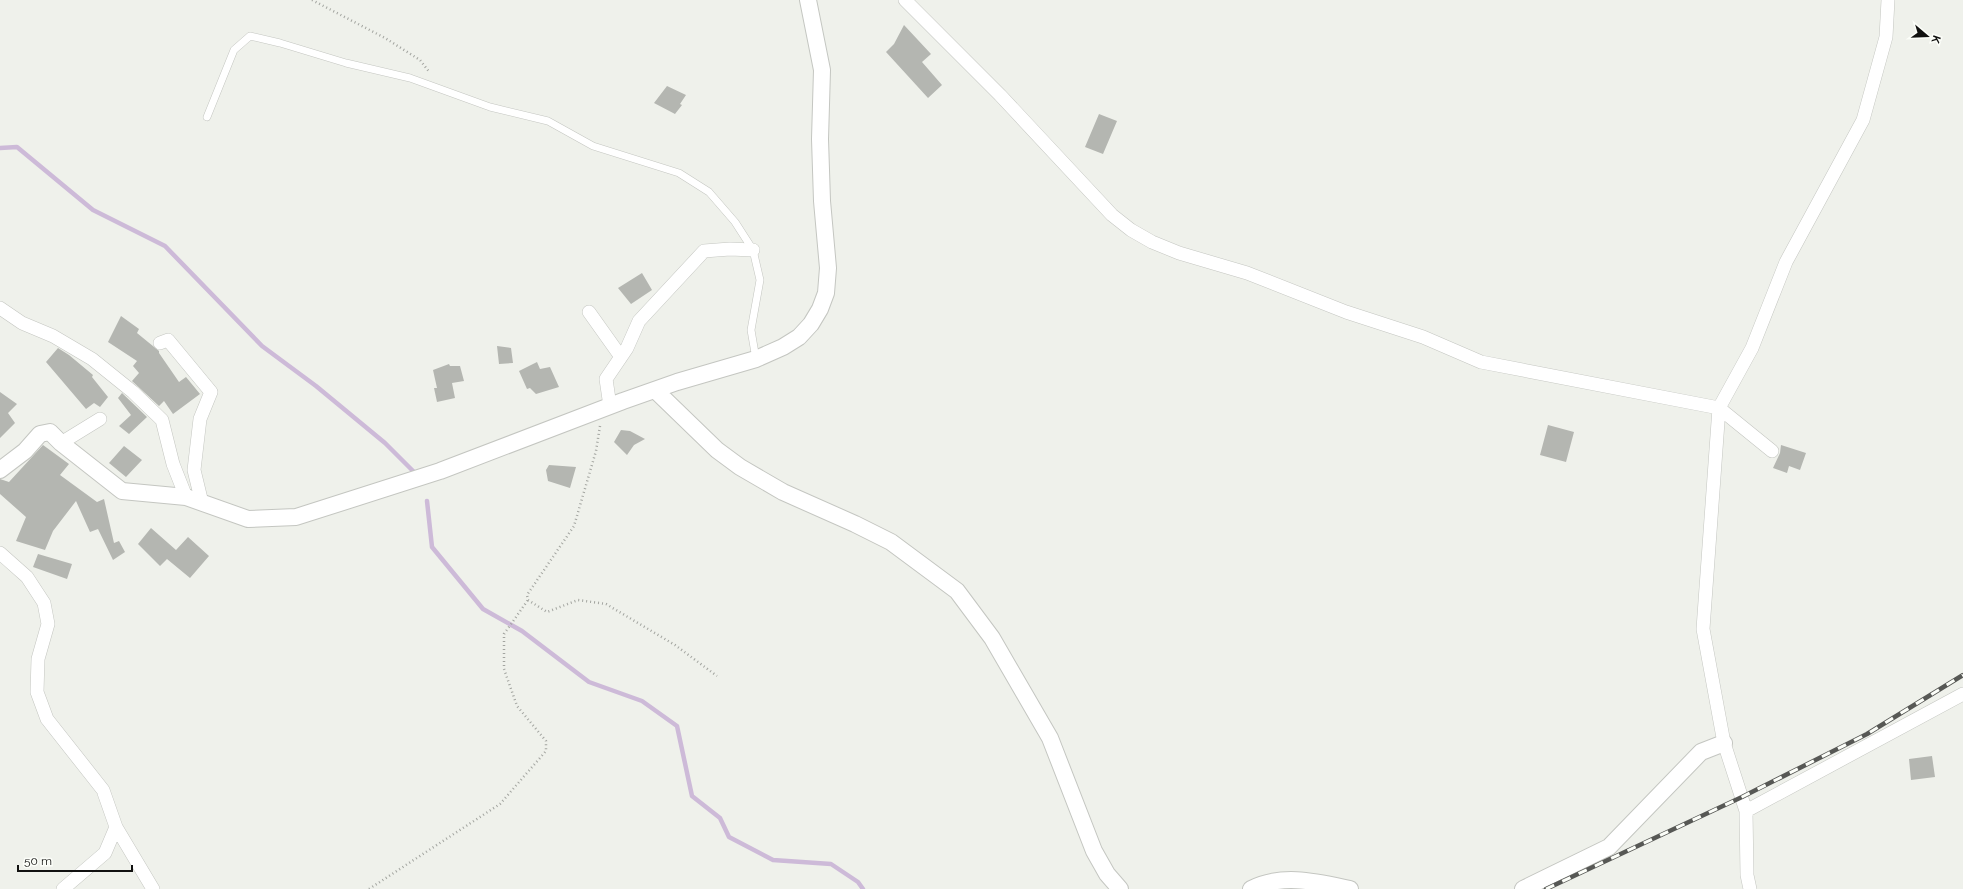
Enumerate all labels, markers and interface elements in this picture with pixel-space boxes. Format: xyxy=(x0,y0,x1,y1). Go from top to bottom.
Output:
north arrow xyxy=(1907,16,1947,56)
text: K xyxy=(1928,33,1943,45)
scale bar xyxy=(18,847,132,873)
text: 50 m xyxy=(24,854,52,868)

